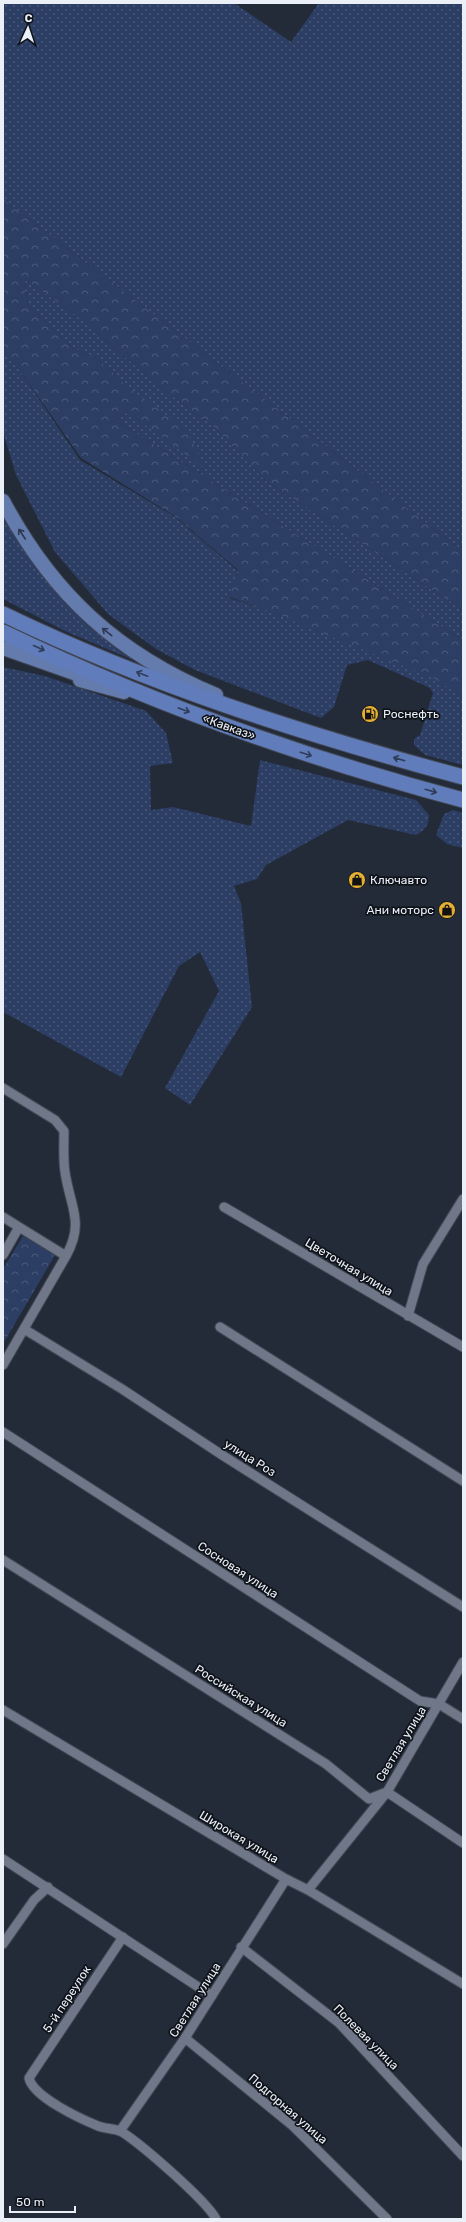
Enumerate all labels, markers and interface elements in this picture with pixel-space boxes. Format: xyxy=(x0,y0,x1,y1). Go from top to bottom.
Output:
north arrow xyxy=(8,8,48,48)
text: С xyxy=(24,12,33,25)
one-way arrow xyxy=(17,529,26,540)
one-way arrow xyxy=(101,627,112,636)
one-way arrow xyxy=(32,645,44,652)
one-way arrow xyxy=(137,670,149,678)
fuel station icon: Роснефть xyxy=(360,704,380,724)
one-way arrow xyxy=(177,707,189,715)
place label: Роснефть xyxy=(383,707,439,721)
street label: «Кавказ» xyxy=(201,711,257,743)
one-way arrow xyxy=(300,751,313,758)
one-way arrow xyxy=(392,755,405,762)
one-way arrow xyxy=(424,788,437,796)
shop icon: Ключавто xyxy=(347,870,367,890)
place label: Ключавто xyxy=(370,873,427,887)
shop icon: Ани моторс xyxy=(437,900,457,920)
place label: Ани моторс xyxy=(367,903,434,917)
street label: Цветочная улица xyxy=(303,1235,395,1299)
street label: улица Роз xyxy=(222,1437,278,1479)
street label: Сосновая улица xyxy=(195,1539,281,1601)
street label: Российская улица xyxy=(192,1662,290,1730)
street label: Светлая улица xyxy=(373,1704,429,1784)
street label: Широкая улица xyxy=(197,1808,281,1866)
street label: Светлая улица xyxy=(166,1960,224,2040)
street label: 5-й переулок xyxy=(40,1962,94,2035)
street label: Полевая улица xyxy=(331,2002,401,2072)
street label: Подгорная улица xyxy=(246,2071,330,2147)
scale bar xyxy=(10,2188,75,2214)
text: 50 m xyxy=(16,2195,44,2209)

